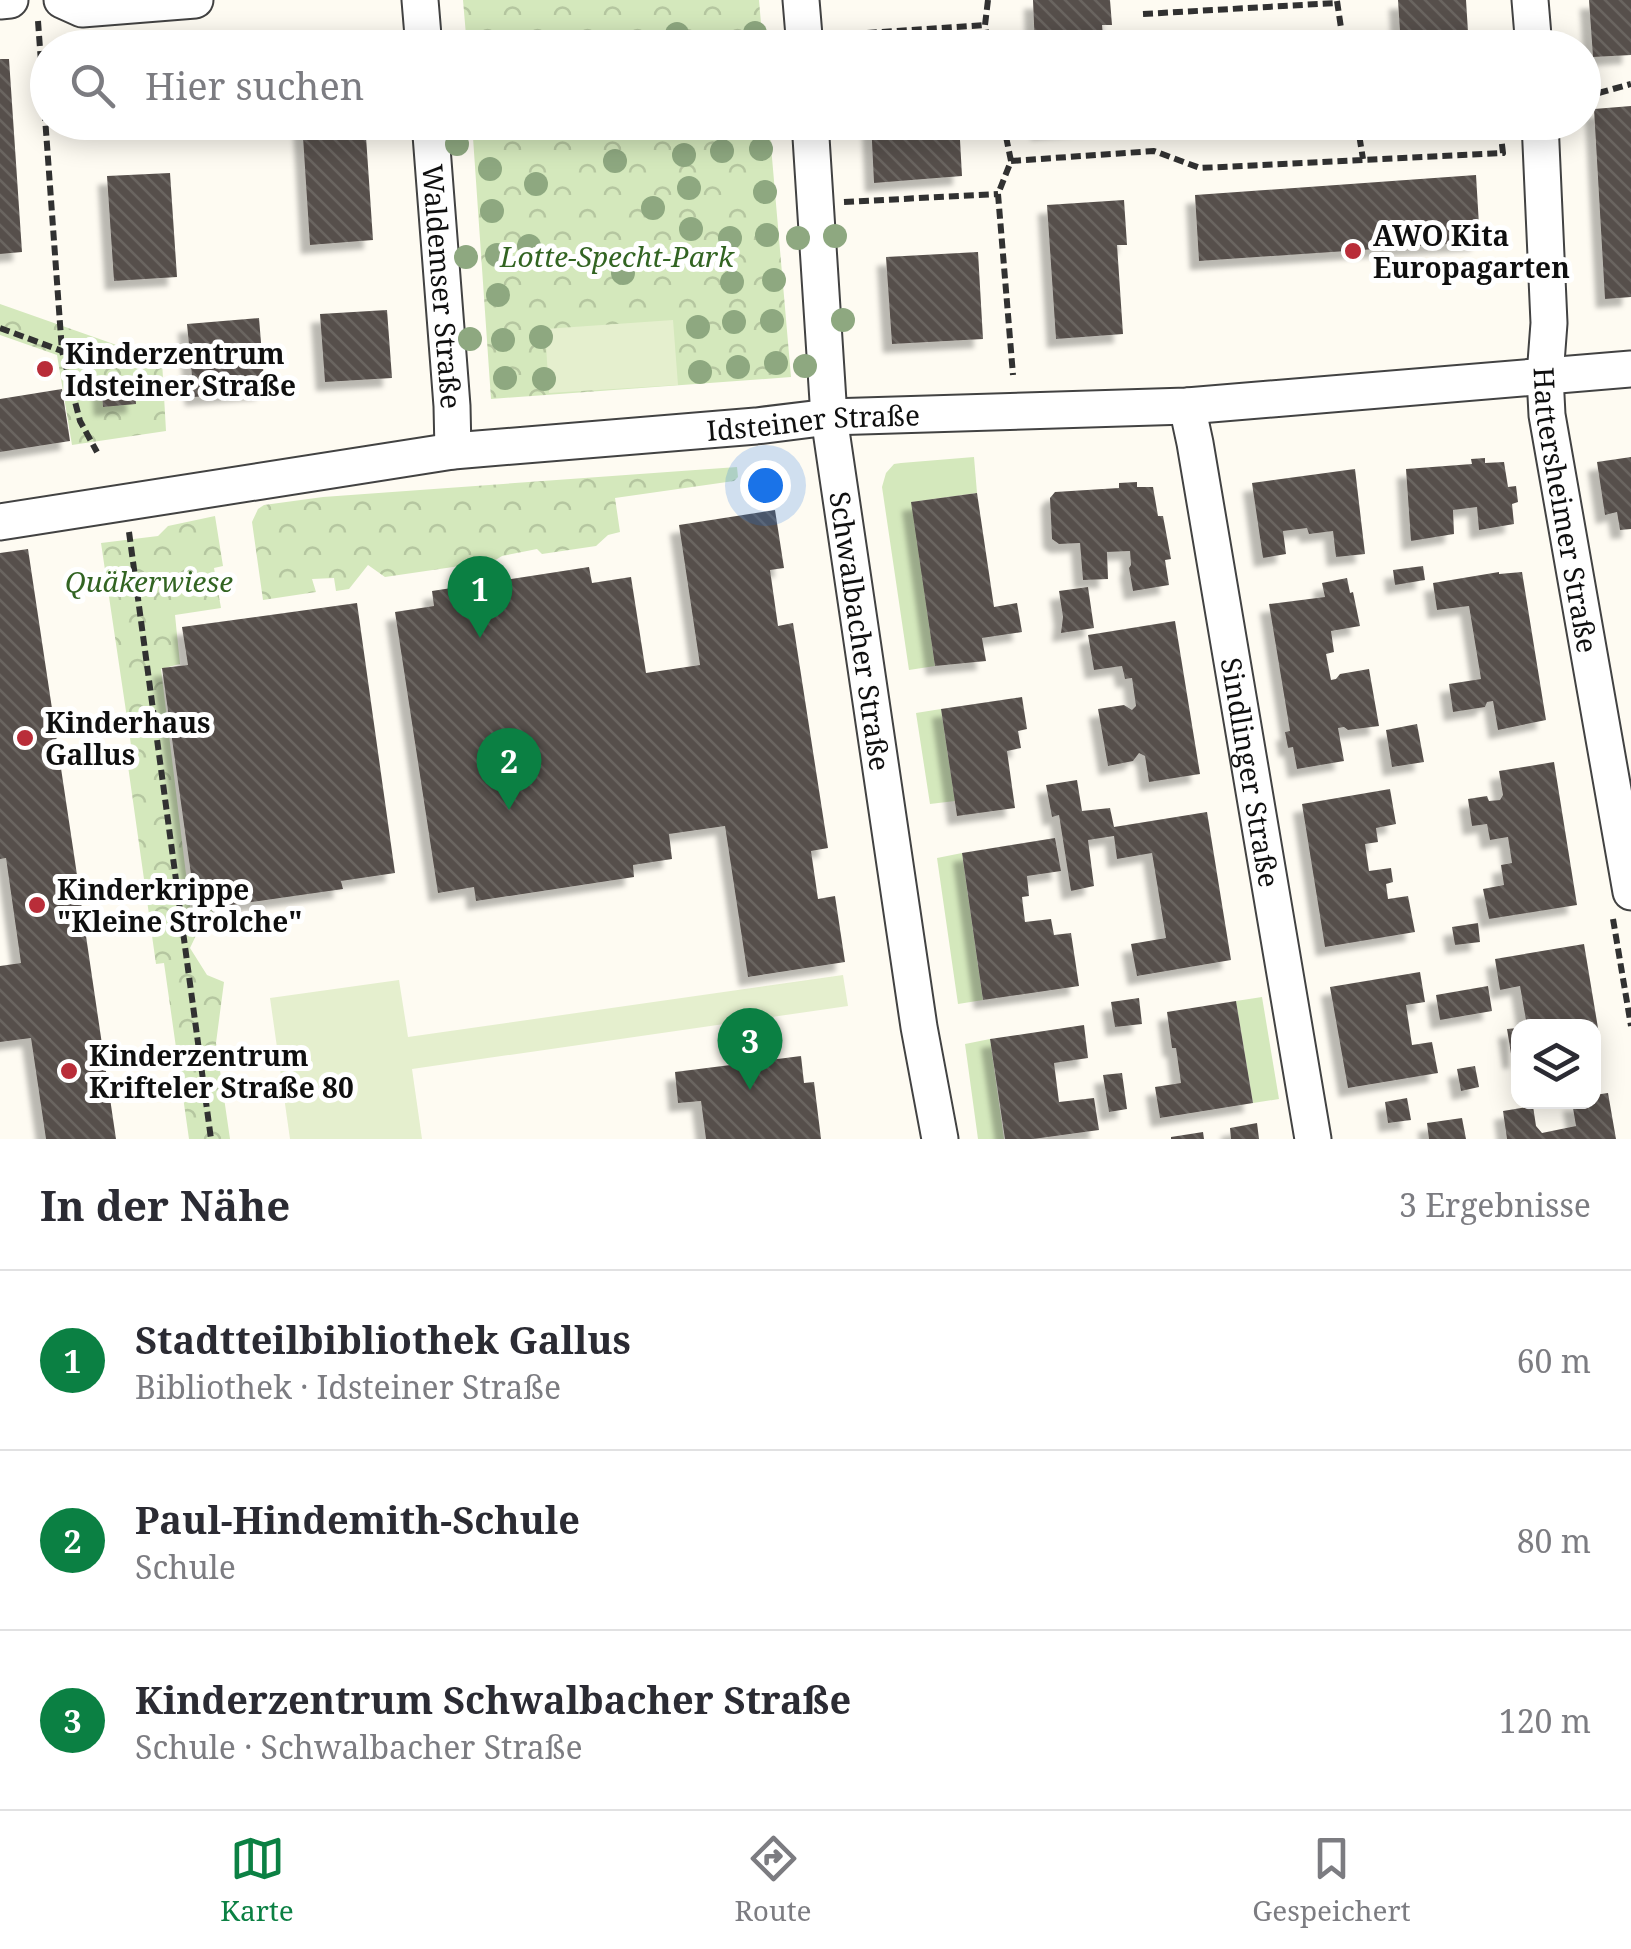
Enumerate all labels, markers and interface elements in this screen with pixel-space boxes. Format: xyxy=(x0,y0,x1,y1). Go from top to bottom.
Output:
search box xyxy=(30,30,1601,140)
icon: search xyxy=(65,58,120,113)
text: Hier suchen xyxy=(145,59,364,111)
street label: Waldemser Straße xyxy=(414,163,471,410)
place label: AWO Kita Europagarten xyxy=(1373,216,1570,286)
park label: Lotte-Specht-Park xyxy=(499,237,735,275)
marker: AWO Kita Europagarten xyxy=(1342,240,1364,262)
place label: Kinderzentrum Idsteiner Straße xyxy=(65,334,296,404)
marker: Kinderzentrum Idsteiner Straße xyxy=(34,358,56,380)
street label: Hattersheimer Straße xyxy=(1526,366,1608,656)
street label: Idsteiner Straße xyxy=(705,395,920,449)
your location xyxy=(740,460,791,511)
street label: Schwalbacher Straße xyxy=(821,489,900,773)
pin: 1 xyxy=(448,556,512,638)
park label: Quäkerwiese xyxy=(65,562,233,600)
street label: Sindlinger Straße xyxy=(1213,655,1289,890)
place label: Kinderhaus Gallus xyxy=(45,703,211,773)
marker: Kinderhaus Gallus xyxy=(14,727,36,749)
pin: 2 xyxy=(476,728,542,810)
place label: Kinderkrippe "Kleine Strolche" xyxy=(57,870,302,940)
marker: Kinderkrippe "Kleine Strolche" xyxy=(26,894,48,916)
pin: 3 xyxy=(718,1008,782,1090)
map controls xyxy=(1511,1019,1601,1109)
button: layers xyxy=(1511,1019,1601,1109)
place label: Kinderzentrum Krifteler Straße 80 xyxy=(89,1036,354,1106)
marker: Kinderzentrum Krifteler Straße 80 xyxy=(58,1060,80,1082)
text: In der Nähe xyxy=(40,1176,290,1233)
text: 3 Ergebnisse xyxy=(1399,1183,1591,1226)
text: Stadtteilbibliothek Gallus xyxy=(135,1313,631,1365)
text: 1 xyxy=(63,1339,82,1382)
text: 60 m xyxy=(1517,1339,1591,1382)
text: Bibliothek · Idsteiner Straße xyxy=(135,1365,561,1408)
text: Paul-Hindemith-Schule xyxy=(135,1493,580,1545)
text: 2 xyxy=(63,1519,82,1562)
text: 80 m xyxy=(1517,1519,1591,1562)
text: Schule xyxy=(135,1545,236,1588)
text: Kinderzentrum Schwalbacher Straße xyxy=(135,1673,851,1725)
text: 3 xyxy=(63,1699,82,1742)
text: 120 m xyxy=(1499,1699,1591,1742)
text: Schule · Schwalbacher Straße xyxy=(135,1725,583,1768)
tab: Karte xyxy=(220,1831,294,1929)
tab: Route xyxy=(734,1831,812,1929)
tab: Gespeichert xyxy=(1252,1831,1411,1929)

